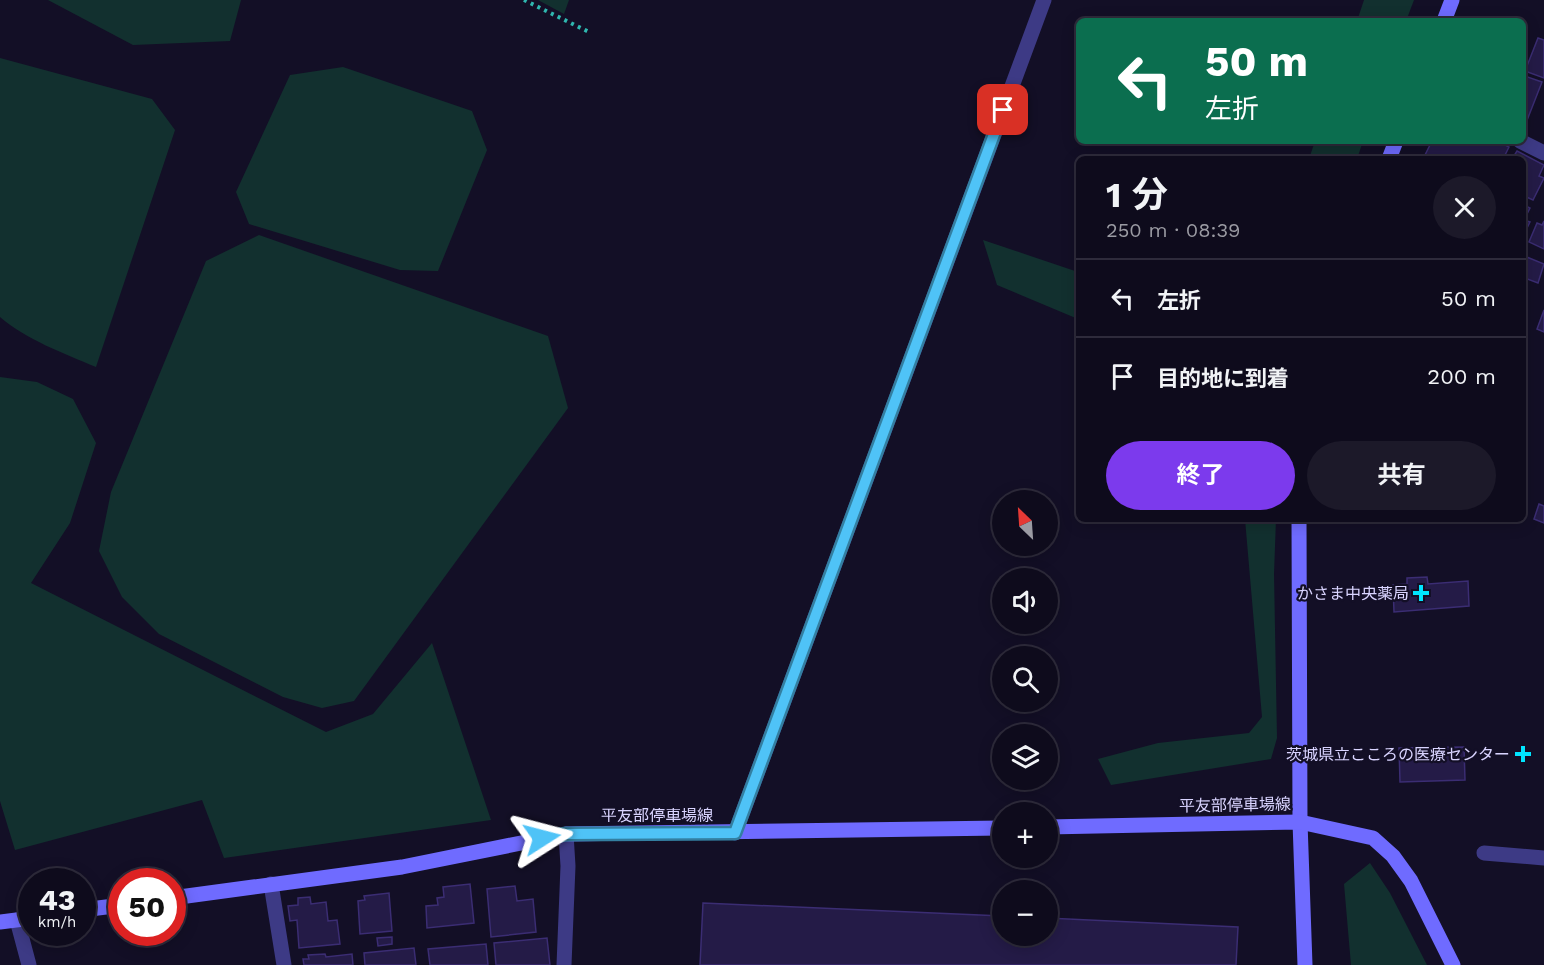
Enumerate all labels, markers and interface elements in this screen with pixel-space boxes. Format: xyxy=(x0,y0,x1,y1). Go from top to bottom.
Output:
text: 50 m xyxy=(1205,37,1308,86)
icon: left xyxy=(1106,42,1184,120)
pin xyxy=(977,84,1028,135)
icon: arrive xyxy=(986,93,1019,126)
text: 左折 xyxy=(1205,93,1259,125)
text: 1 分 xyxy=(1106,174,1168,216)
button: close xyxy=(1433,176,1496,239)
text: 250 m · 08:39 xyxy=(1106,218,1240,242)
icon: left xyxy=(1106,282,1139,315)
text: 50 m xyxy=(1441,286,1496,311)
text: 左折 xyxy=(1157,288,1201,313)
icon: arrive xyxy=(1106,360,1139,393)
text: 200 m xyxy=(1427,364,1496,389)
text: 目的地に到着 xyxy=(1157,366,1289,391)
button: 終了 xyxy=(1106,441,1295,510)
button: 共有 xyxy=(1307,441,1496,510)
north arrow xyxy=(992,490,1058,556)
map controls xyxy=(992,490,1058,946)
button: sound xyxy=(992,568,1058,634)
place label: かさま中央薬局 xyxy=(1297,584,1409,603)
marker: かさま中央薬局 xyxy=(1414,586,1428,600)
button: search xyxy=(992,646,1058,712)
button: layers xyxy=(992,724,1058,790)
place label: 茨城県立こころの医療センター xyxy=(1286,745,1510,764)
marker: 茨城県立こころの医療センター xyxy=(1514,745,1532,763)
street label: 平友部停車場線 xyxy=(1179,795,1291,815)
button: + xyxy=(992,802,1058,868)
position arrow xyxy=(510,806,574,870)
street label: 平友部停車場線 xyxy=(601,806,713,825)
speed limit sign: 50 xyxy=(108,868,186,946)
button: − xyxy=(992,880,1058,946)
text: 43 xyxy=(38,882,76,917)
text: km/h xyxy=(38,913,76,931)

